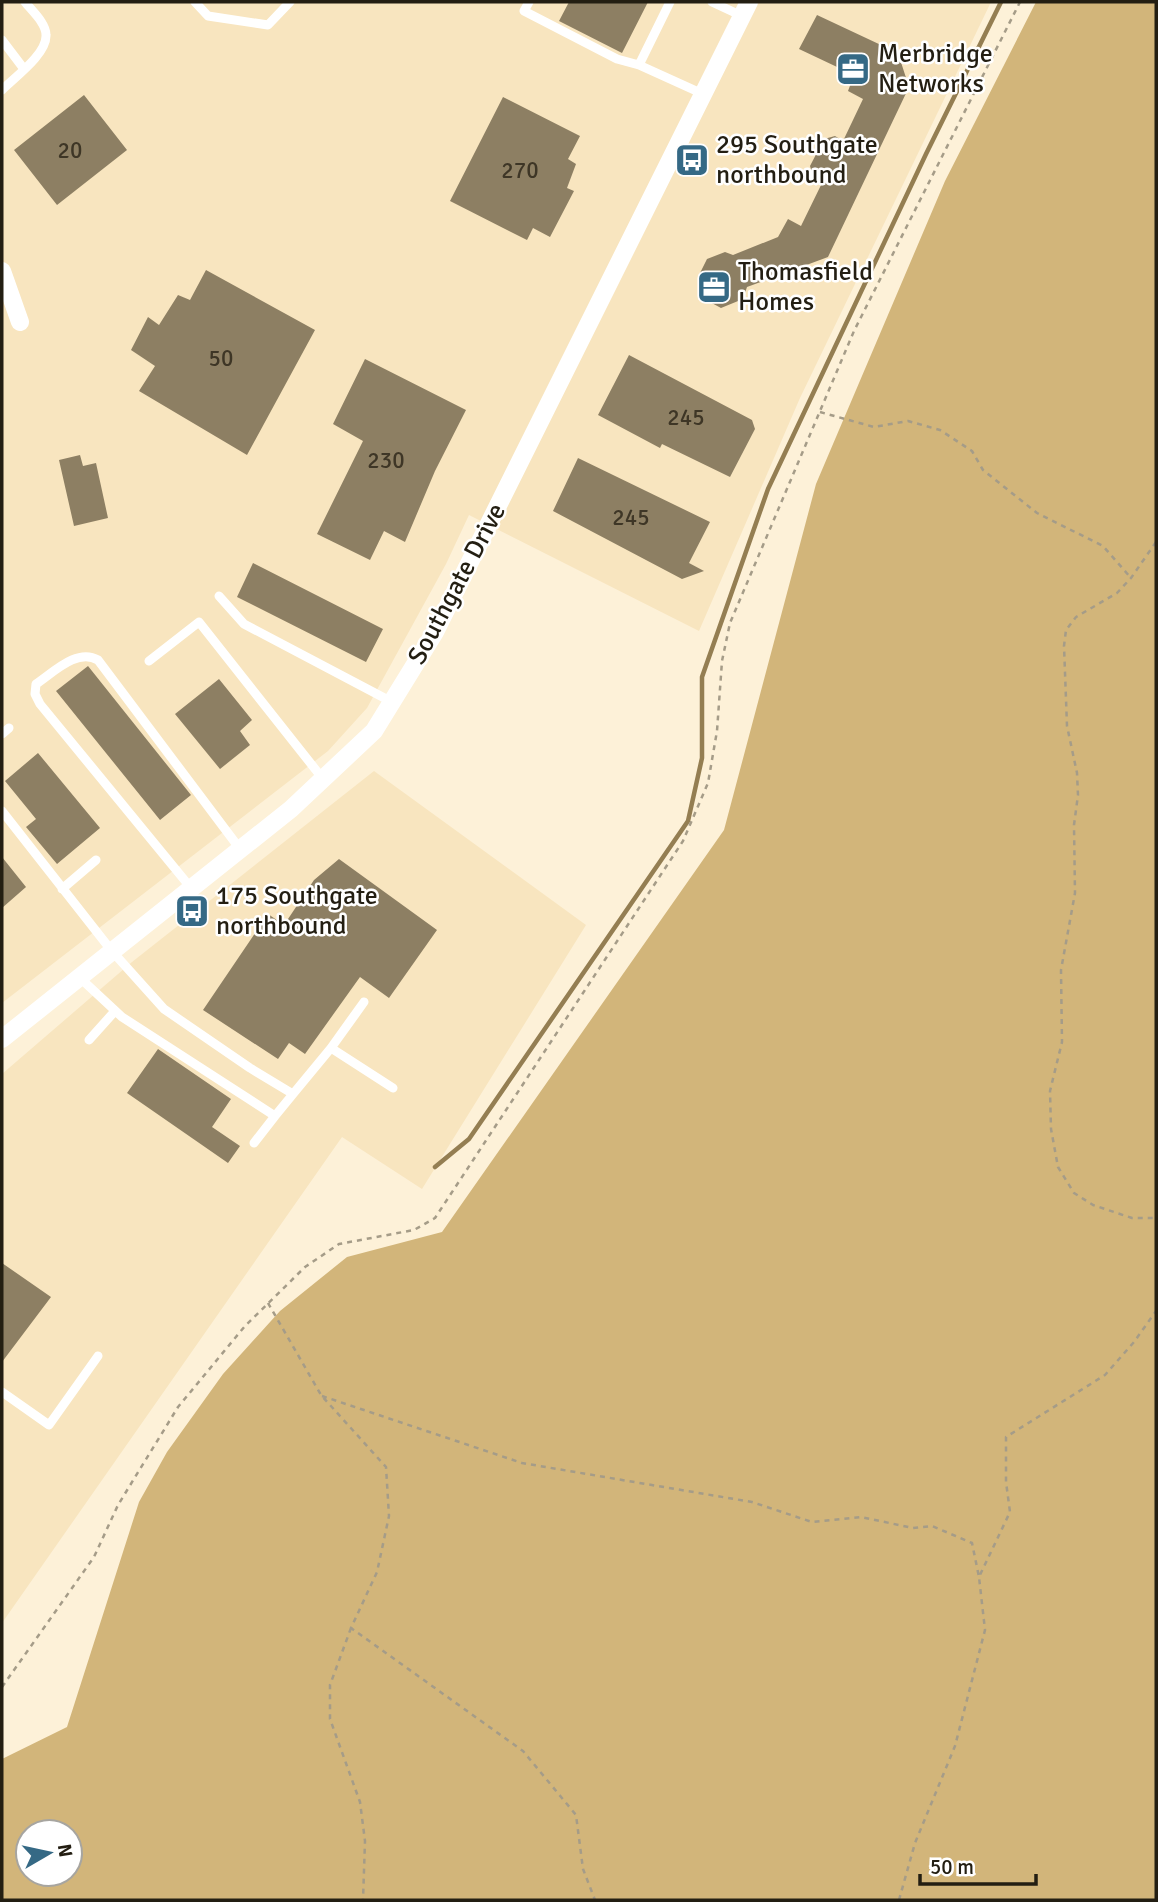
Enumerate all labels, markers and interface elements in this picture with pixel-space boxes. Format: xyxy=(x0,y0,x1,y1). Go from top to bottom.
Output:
place label: Merbridge Networks xyxy=(878,38,993,100)
office icon: Merbridge Networks xyxy=(834,50,872,88)
place label: 295 Southgate northbound xyxy=(716,129,878,191)
house number: 20 xyxy=(58,136,82,165)
bus stop icon: 295 Southgate northbound xyxy=(673,141,711,179)
house number: 270 xyxy=(501,156,539,185)
place label: Thomasfield Homes xyxy=(738,256,873,318)
office icon: Thomasfield Homes xyxy=(695,268,733,306)
house number: 50 xyxy=(209,344,233,373)
house number: 245 xyxy=(667,403,705,432)
house number: 230 xyxy=(367,446,405,475)
street label: Southgate Drive xyxy=(401,498,513,670)
house number: 245 xyxy=(612,503,650,532)
place label: 175 Southgate northbound xyxy=(216,880,378,942)
bus stop icon: 175 Southgate northbound xyxy=(173,892,211,930)
north arrow xyxy=(14,1818,84,1888)
text: N xyxy=(52,1842,78,1859)
scale bar xyxy=(920,1842,1036,1886)
text: 50 m xyxy=(930,1854,974,1880)

